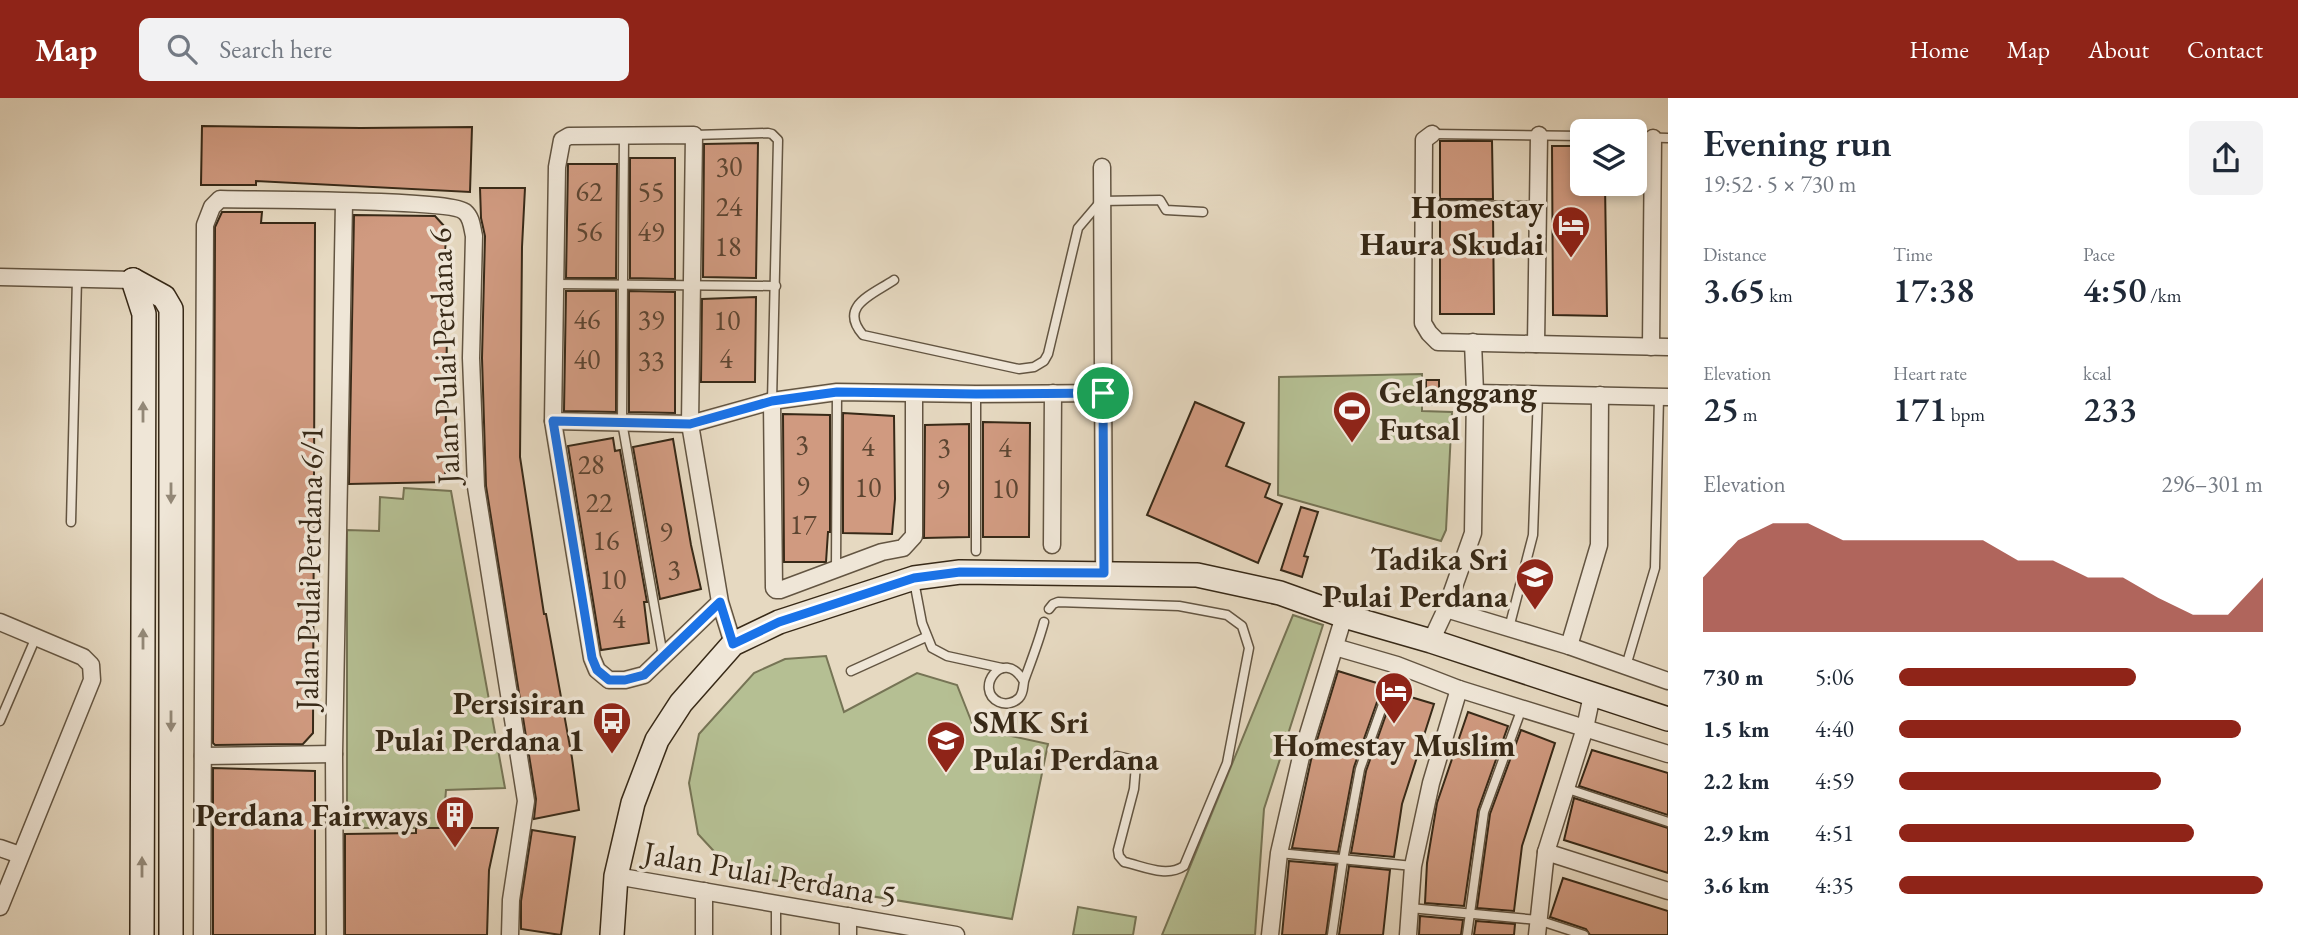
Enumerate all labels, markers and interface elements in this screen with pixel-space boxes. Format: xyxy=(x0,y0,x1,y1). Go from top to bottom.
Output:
search box xyxy=(139,18,629,81)
text: Map xyxy=(35,28,97,71)
icon: search xyxy=(163,30,201,68)
text: Search here xyxy=(219,32,332,66)
text: Home xyxy=(1909,34,1969,65)
text: Map xyxy=(2007,34,2050,65)
text: About xyxy=(2088,34,2149,65)
text: Contact xyxy=(2187,34,2263,65)
text: Evening run xyxy=(1703,118,1892,167)
map controls xyxy=(1570,119,1647,196)
button: layers xyxy=(1570,119,1647,196)
button: share xyxy=(2189,121,2263,195)
house number: 30 xyxy=(716,148,742,184)
text: 19:52 · 5 × 730 m xyxy=(1703,169,1856,199)
house number: 62 xyxy=(576,173,603,209)
house number: 55 xyxy=(638,173,664,209)
place label: Homestay Haura Skudai xyxy=(1360,186,1545,265)
house number: 24 xyxy=(716,188,743,224)
hotel icon: Homestay Haura Skudai xyxy=(1550,204,1592,259)
house number: 56 xyxy=(576,213,602,249)
house number: 49 xyxy=(638,213,664,249)
street label: Jalan Pulai Perdana 6 xyxy=(419,227,470,488)
house number: 18 xyxy=(715,228,741,264)
text: Distance xyxy=(1703,242,1766,267)
text: Time xyxy=(1893,242,1933,267)
text: Pace xyxy=(2083,242,2115,267)
text: 3.65 xyxy=(1703,267,1765,312)
text: 17:38 xyxy=(1893,267,1974,312)
text: 4:50 xyxy=(2083,267,2146,312)
text: km xyxy=(1765,283,1793,308)
text: /km xyxy=(2146,283,2181,308)
house number: 46 xyxy=(574,301,600,337)
house number: 39 xyxy=(638,301,664,337)
house number: 10 xyxy=(714,302,740,338)
house number: 4 xyxy=(719,340,733,376)
house number: 40 xyxy=(574,341,600,377)
house number: 33 xyxy=(638,342,664,378)
text: Elevation xyxy=(1703,361,1771,386)
text: Heart rate xyxy=(1893,361,1967,386)
text: kcal xyxy=(2083,361,2112,386)
pin xyxy=(1073,363,1133,423)
place label: Gelanggang Futsal xyxy=(1379,371,1538,450)
icon: arrive xyxy=(1084,374,1122,412)
text: 25 xyxy=(1703,386,1739,431)
text: 171 xyxy=(1893,386,1947,431)
text: 233 xyxy=(2083,386,2137,431)
sports icon: Gelanggang Futsal xyxy=(1331,389,1373,444)
one-way arrow xyxy=(137,401,149,423)
text: m xyxy=(1739,402,1758,427)
text: bpm xyxy=(1947,402,1985,427)
street label: Jalan Pulai Perdana 6/1 xyxy=(285,425,332,714)
house number: 3 xyxy=(795,426,809,462)
house number: 4 xyxy=(861,428,875,464)
house number: 3 xyxy=(937,429,951,465)
house number: 4 xyxy=(998,429,1012,465)
house number: 28 xyxy=(578,446,604,482)
house number: 9 xyxy=(796,467,810,503)
house number: 10 xyxy=(855,469,881,505)
text: Elevation xyxy=(1703,469,1786,499)
text: 296–301 m xyxy=(2162,469,2263,499)
house number: 9 xyxy=(936,470,950,506)
house number: 10 xyxy=(992,470,1018,506)
one-way arrow xyxy=(165,482,177,504)
house number: 22 xyxy=(586,484,613,520)
house number: 17 xyxy=(790,506,817,542)
house number: 9 xyxy=(659,513,673,549)
house number: 16 xyxy=(593,522,619,558)
place label: Tadika Sri Pulai Perdana xyxy=(1322,538,1509,617)
house number: 3 xyxy=(667,551,681,587)
school or university icon: Tadika Sri Pulai Perdana xyxy=(1514,556,1556,611)
house number: 10 xyxy=(600,561,626,597)
house number: 4 xyxy=(612,600,626,636)
one-way arrow xyxy=(137,628,149,650)
text: 730 m xyxy=(1703,662,1764,692)
text: 5:06 xyxy=(1815,662,1854,692)
hotel icon: Homestay Muslim xyxy=(1373,670,1415,725)
place label: Persisiran Pulai Perdana 1 xyxy=(375,682,585,761)
bus stop icon: Persisiran Pulai Perdana 1 xyxy=(591,700,633,755)
place label: SMK Sri Pulai Perdana xyxy=(973,701,1160,780)
one-way arrow xyxy=(165,710,177,732)
text: 1.5 km xyxy=(1703,714,1770,744)
text: 4:40 xyxy=(1815,714,1854,744)
school or university icon: SMK Sri Pulai Perdana xyxy=(925,719,967,774)
place label: Homestay Muslim xyxy=(1273,724,1515,766)
text: 2.2 km xyxy=(1703,766,1770,796)
text: 4:59 xyxy=(1815,766,1854,796)
place label: Perdana Fairways xyxy=(195,794,428,836)
building icon: Perdana Fairways xyxy=(434,794,476,849)
text: 2.9 km xyxy=(1703,818,1770,848)
text: 4:51 xyxy=(1815,818,1854,848)
street label: Jalan Pulai Perdana 5 xyxy=(637,831,900,917)
one-way arrow xyxy=(136,856,148,878)
text: 3.6 km xyxy=(1703,870,1770,900)
text: 4:35 xyxy=(1815,870,1854,900)

